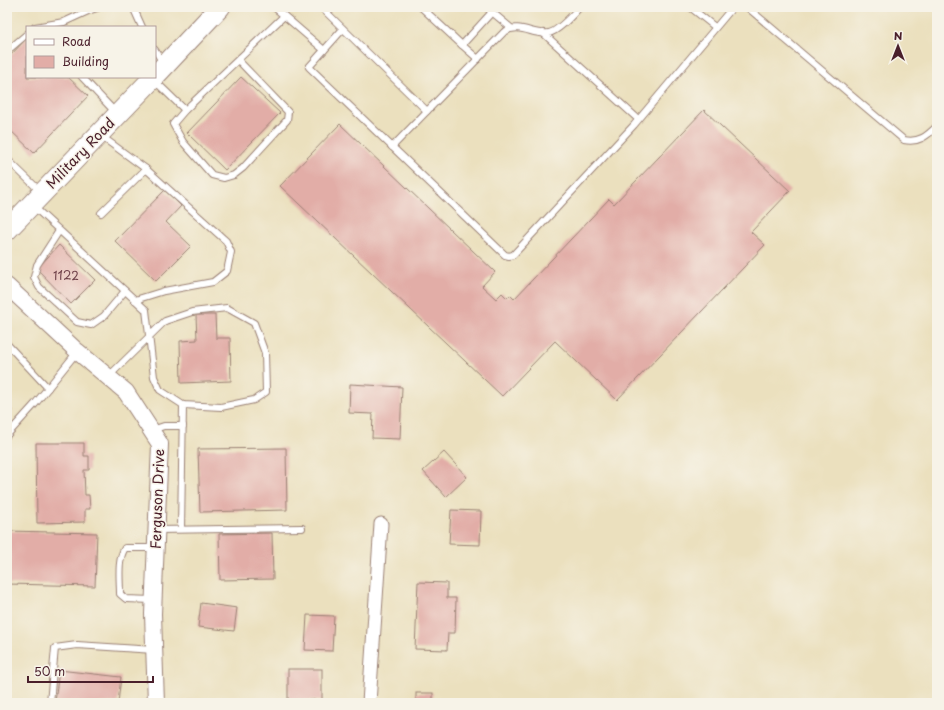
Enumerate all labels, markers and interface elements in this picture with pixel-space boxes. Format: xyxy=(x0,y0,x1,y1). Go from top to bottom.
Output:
legend xyxy=(26,26,156,78)
north arrow xyxy=(878,26,918,66)
text: N xyxy=(894,27,903,44)
text: Road xyxy=(62,32,91,50)
text: Building xyxy=(62,52,109,70)
street label: Military Road xyxy=(41,113,119,193)
house number: 1122 xyxy=(53,266,79,284)
street label: Ferguson Drive xyxy=(145,449,169,549)
scale bar xyxy=(28,658,153,684)
text: 50 m xyxy=(34,662,65,680)

